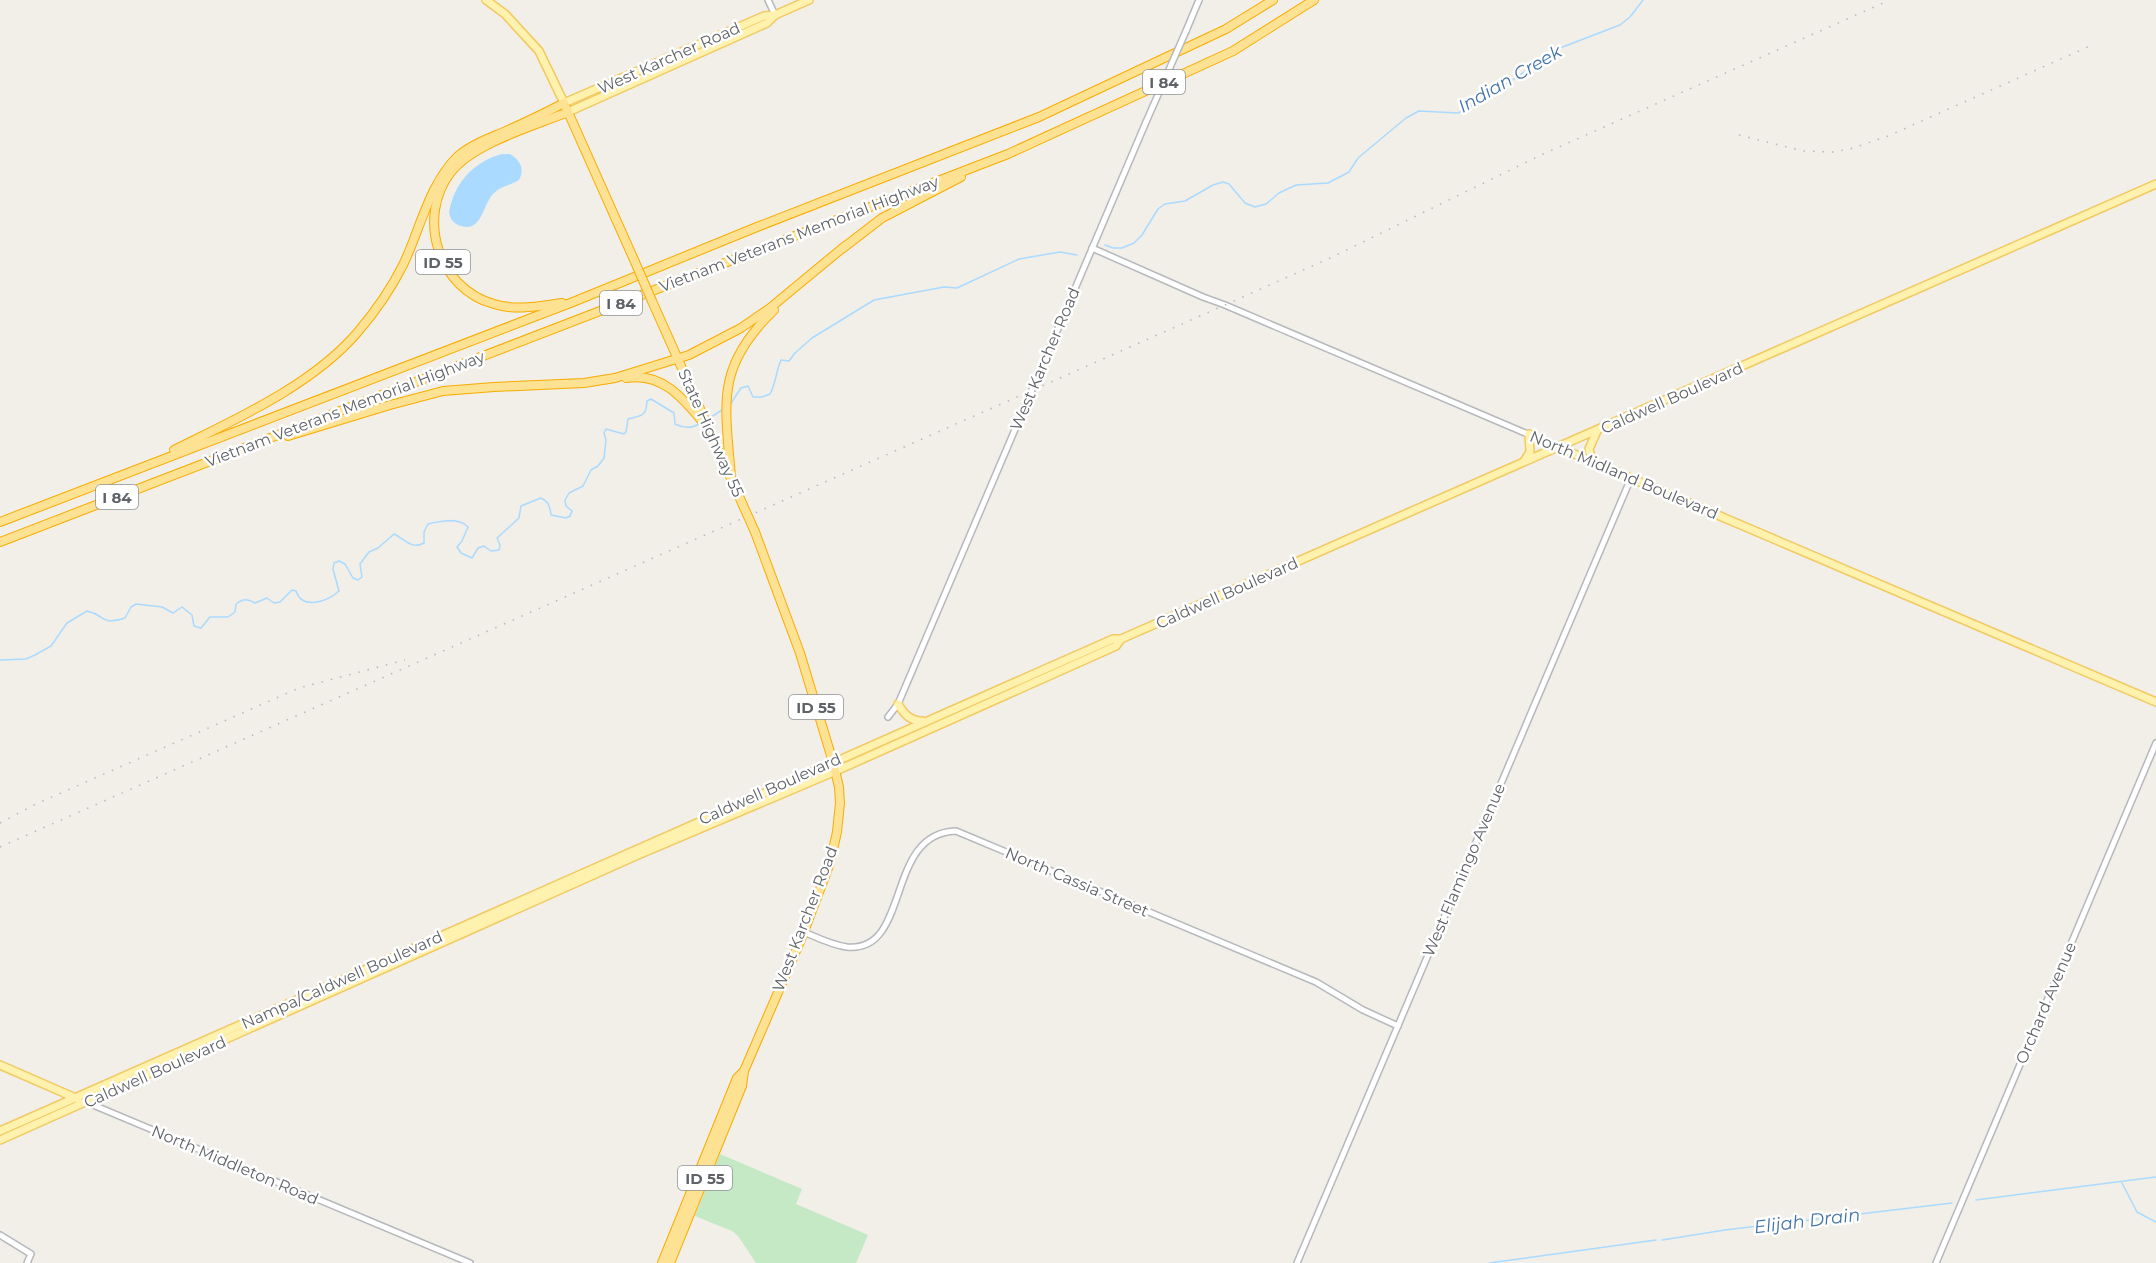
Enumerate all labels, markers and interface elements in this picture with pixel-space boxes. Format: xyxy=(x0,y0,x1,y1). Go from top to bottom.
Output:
street label: West Karcher Road xyxy=(595,18,743,98)
water label: Indian Creek xyxy=(1454,40,1567,118)
road number: I 84 xyxy=(1143,70,1185,94)
street label: Vietnam Veterans Memorial Highway xyxy=(657,172,942,296)
road number: ID 55 xyxy=(416,250,470,274)
street label: West Karcher Road xyxy=(1006,285,1084,433)
road number: I 84 xyxy=(600,291,642,315)
street label: Vietnam Veterans Memorial Highway xyxy=(203,347,488,471)
street label: Caldwell Boulevard xyxy=(1598,358,1746,438)
street label: State Highway 55 xyxy=(674,366,748,500)
street label: North Midland Boulevard xyxy=(1527,427,1721,523)
road number: I 84 xyxy=(96,485,138,509)
street label: Caldwell Boulevard xyxy=(1153,553,1301,633)
road number: ID 55 xyxy=(789,695,843,719)
street label: Caldwell Boulevard xyxy=(696,749,844,829)
street label: West Flamingo Avenue xyxy=(1419,780,1509,960)
street label: North Cassia Street xyxy=(1003,843,1152,921)
street label: West Karcher Road xyxy=(769,844,841,994)
street label: Nampa/Caldwell Boulevard xyxy=(238,927,446,1033)
street label: Orchard Avenue xyxy=(2012,939,2080,1067)
street label: Caldwell Boulevard xyxy=(81,1032,229,1112)
street label: North Middleton Road xyxy=(149,1121,321,1209)
road number: ID 55 xyxy=(678,1166,732,1190)
water label: Elijah Drain xyxy=(1753,1204,1861,1238)

